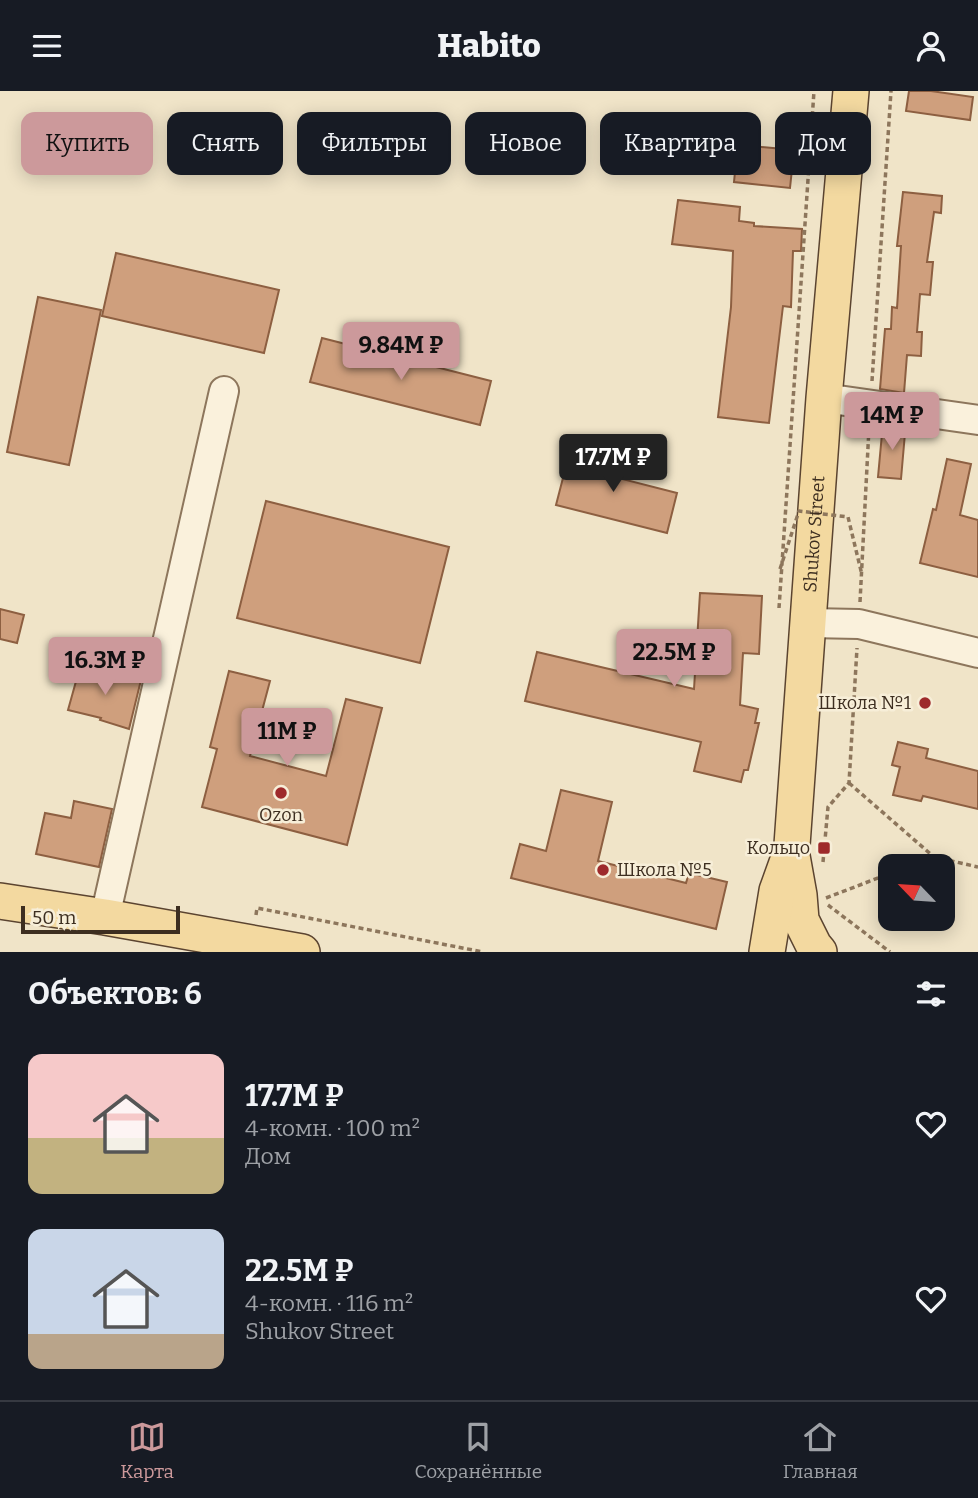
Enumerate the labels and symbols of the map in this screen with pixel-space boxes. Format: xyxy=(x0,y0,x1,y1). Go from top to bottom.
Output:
pin: 9.84M ₽ xyxy=(336,323,466,382)
pin: 14M ₽ xyxy=(843,393,941,452)
pin: 17.7M ₽ xyxy=(548,435,678,494)
street label: Shukov Street xyxy=(799,475,829,593)
pin: 22.5M ₽ xyxy=(609,629,739,689)
pin: 16.3M ₽ xyxy=(40,637,170,697)
place label: Школа №1 xyxy=(818,692,912,714)
marker: Школа №1 xyxy=(917,695,933,711)
pin: 11M ₽ xyxy=(238,709,336,768)
marker: Ozon xyxy=(273,785,289,801)
place label: Ozon xyxy=(259,804,304,826)
place label: Кольцо xyxy=(746,837,810,859)
marker: Кольцо xyxy=(816,840,832,856)
north arrow xyxy=(878,854,956,931)
place label: Школа №5 xyxy=(617,859,712,881)
marker: Школа №5 xyxy=(595,862,611,878)
scale bar xyxy=(21,903,180,935)

